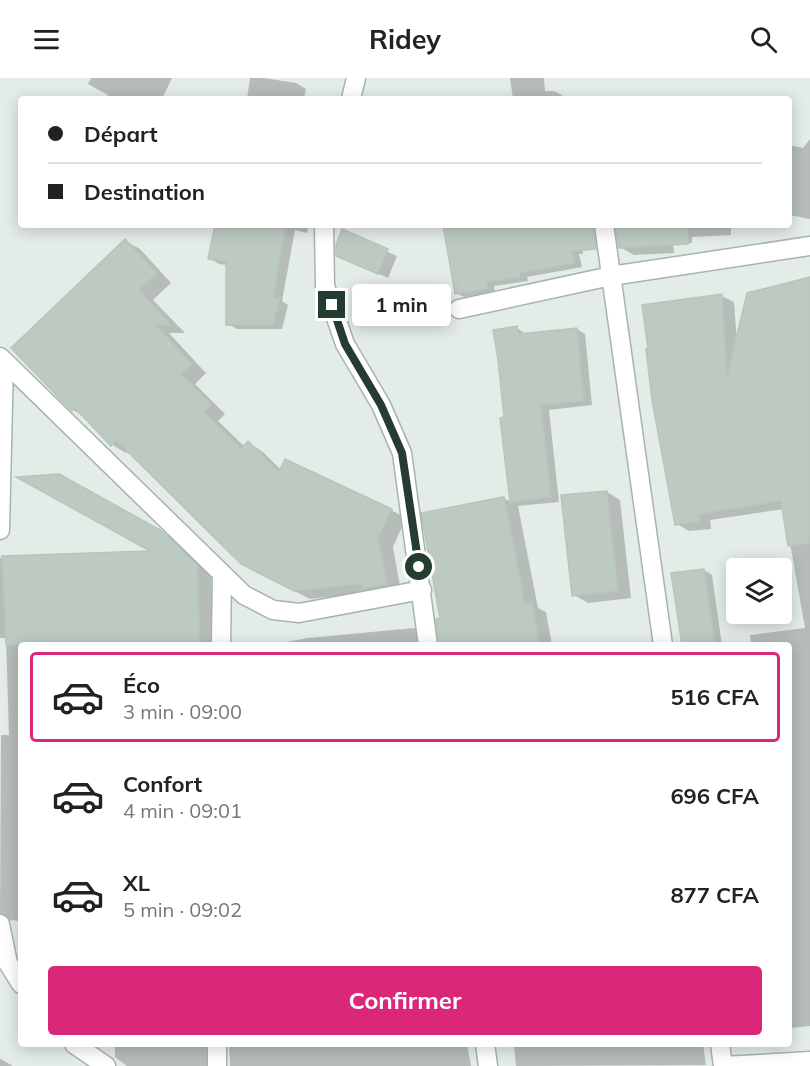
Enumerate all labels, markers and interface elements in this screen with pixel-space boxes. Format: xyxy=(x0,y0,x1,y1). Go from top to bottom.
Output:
text: Ridey xyxy=(369,22,441,56)
icon: menu xyxy=(30,23,63,56)
icon: search xyxy=(747,23,780,56)
text: Départ xyxy=(84,120,158,148)
text: Destination xyxy=(84,178,205,206)
callout: 1 min xyxy=(353,284,452,326)
route end xyxy=(318,291,345,318)
text: 1 min xyxy=(375,292,428,317)
route start xyxy=(405,553,432,580)
map controls xyxy=(726,558,792,624)
button: layers xyxy=(726,558,792,624)
icon: car xyxy=(51,670,105,724)
text: Éco xyxy=(123,671,160,699)
text: 516 CFA xyxy=(670,683,759,711)
text: 3 min · 09:00 xyxy=(123,699,242,724)
icon: car xyxy=(51,769,105,823)
text: Confort xyxy=(123,770,202,798)
text: 696 CFA xyxy=(670,782,759,810)
text: 4 min · 09:01 xyxy=(123,798,242,823)
icon: car xyxy=(51,868,105,922)
text: XL xyxy=(123,869,150,897)
text: 877 CFA xyxy=(670,881,759,909)
text: 5 min · 09:02 xyxy=(123,897,242,922)
button: Confirmer xyxy=(48,966,762,1035)

